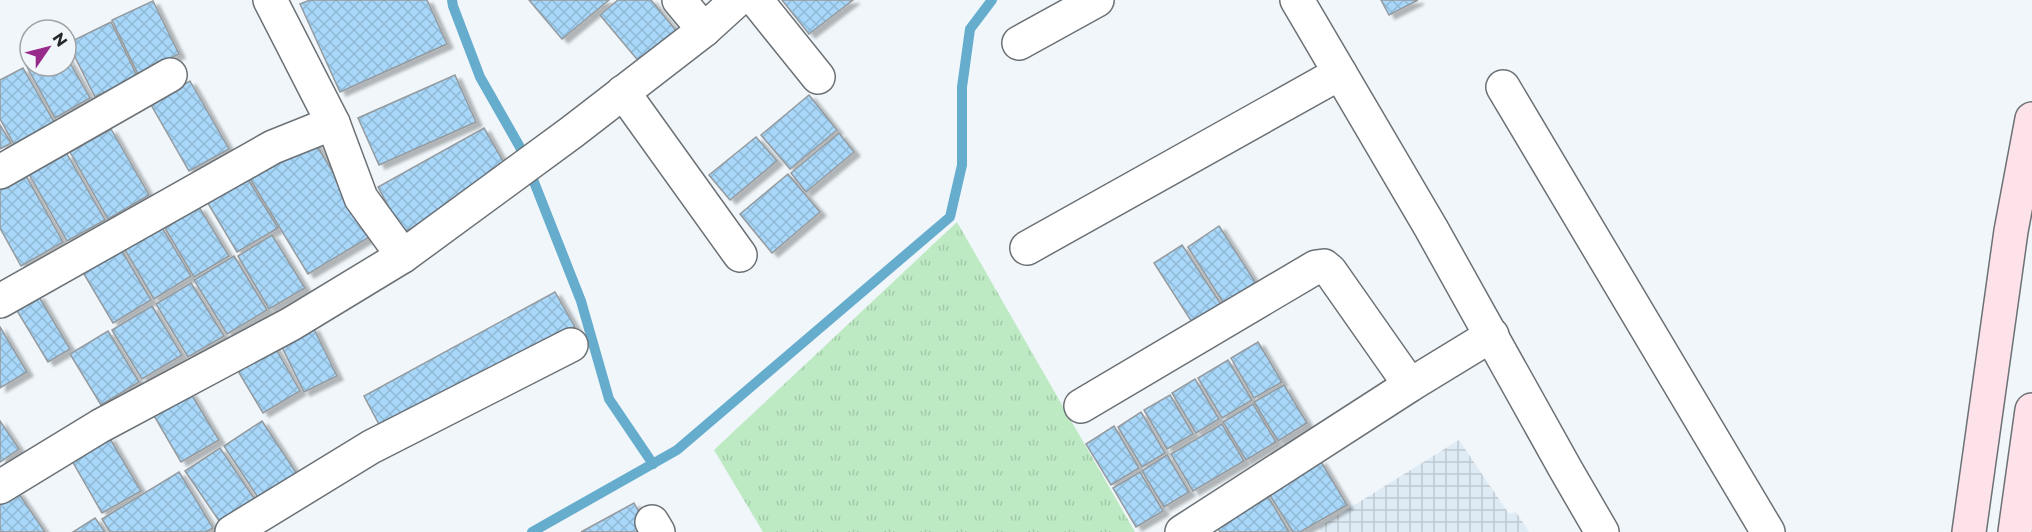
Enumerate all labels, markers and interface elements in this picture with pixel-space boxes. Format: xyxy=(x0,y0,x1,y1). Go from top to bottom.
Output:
north arrow xyxy=(18,18,78,78)
text: N xyxy=(48,29,71,50)

